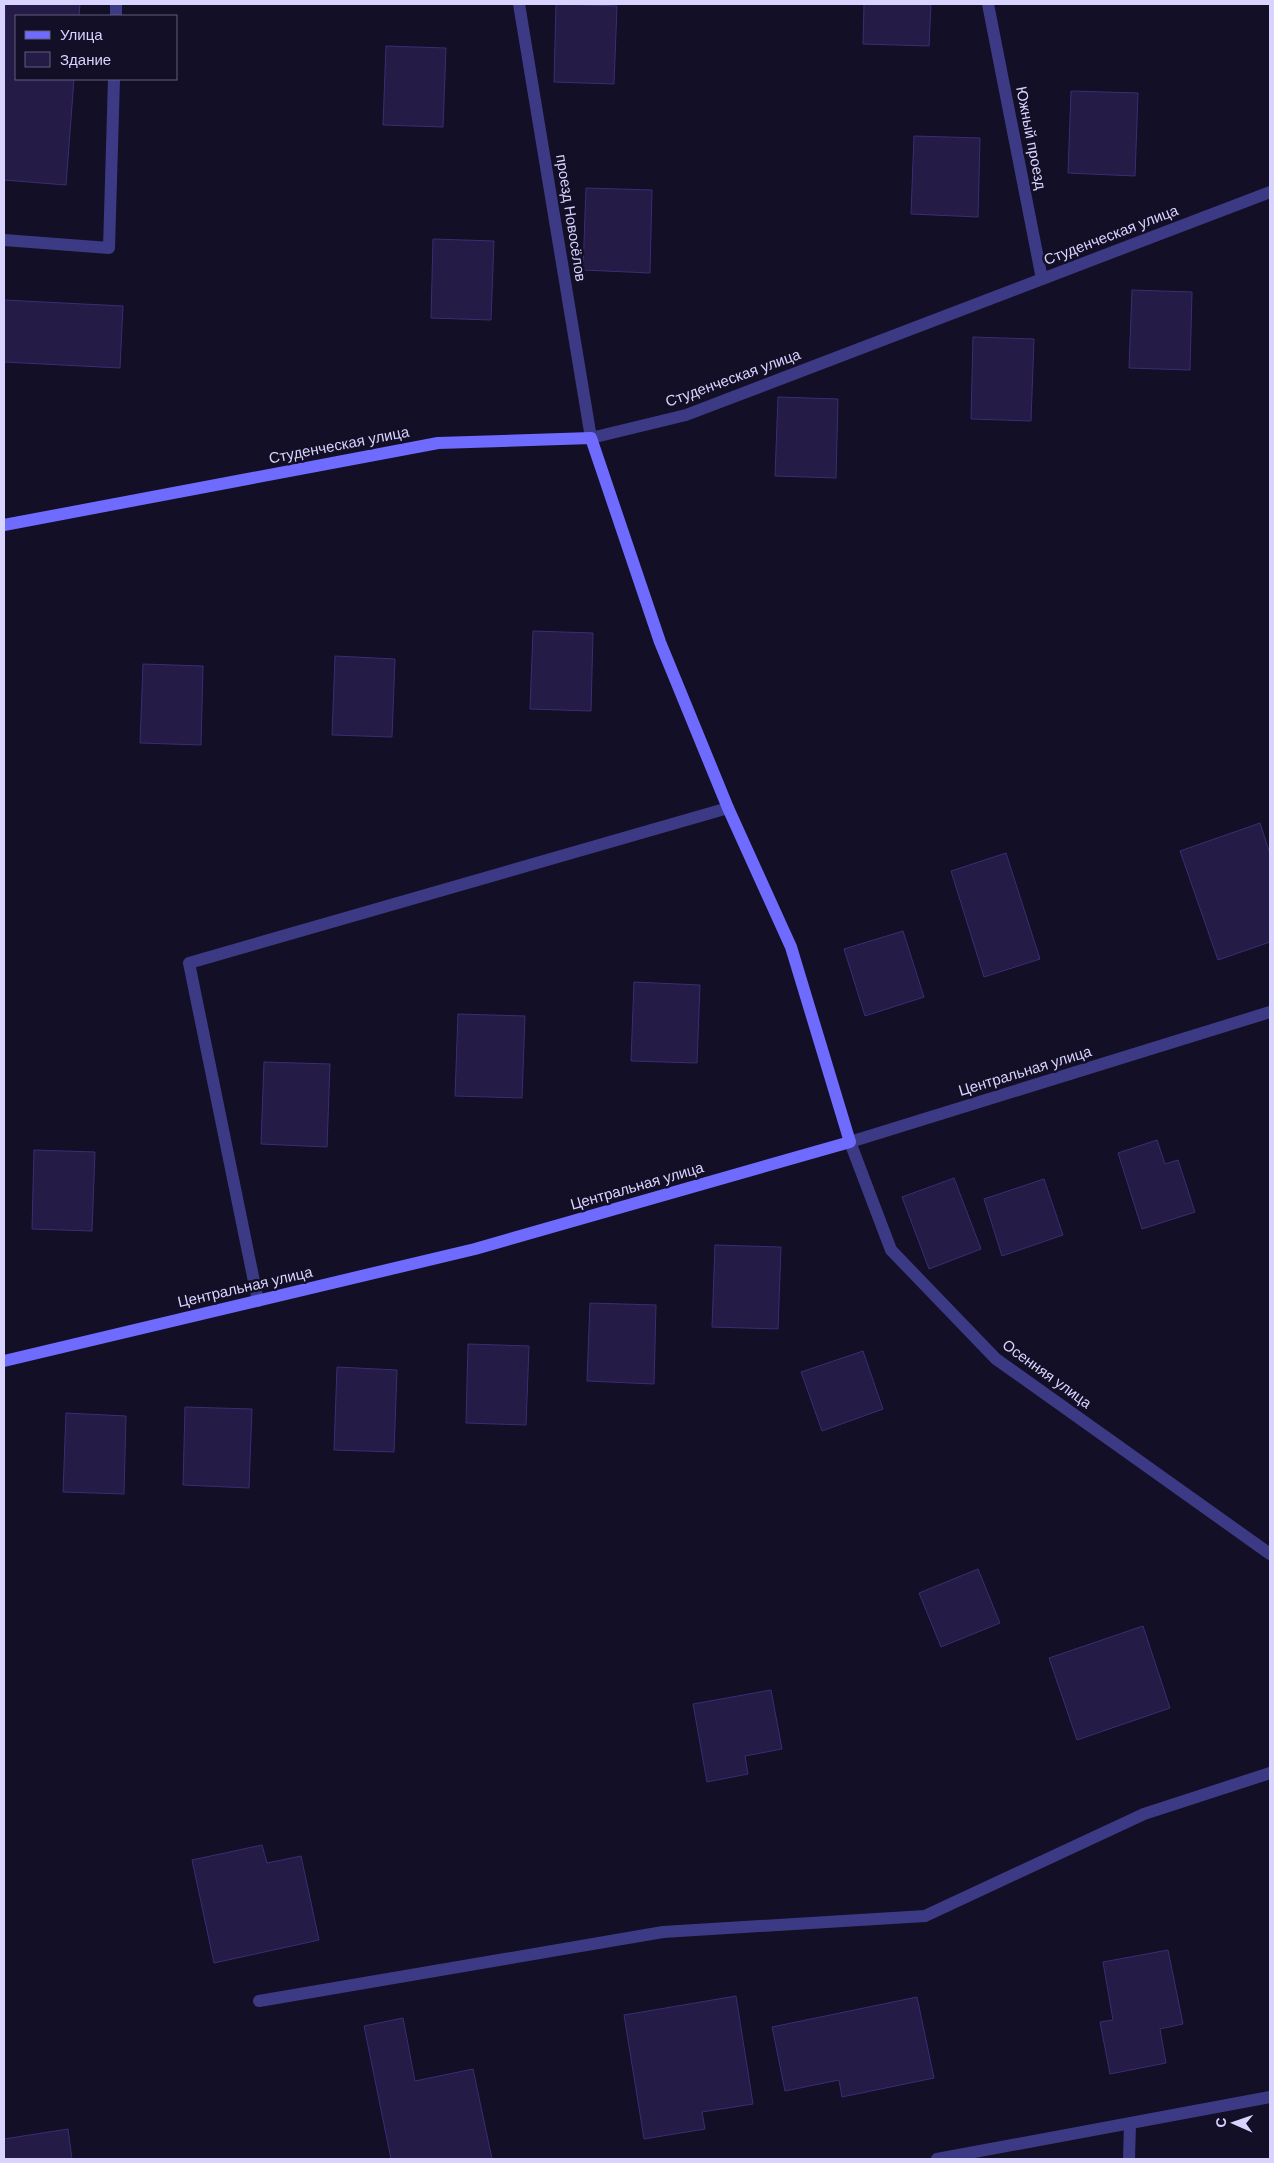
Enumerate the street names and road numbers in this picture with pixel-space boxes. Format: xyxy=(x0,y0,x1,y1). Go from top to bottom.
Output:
street label: Южный проезд xyxy=(1011,85,1051,192)
street label: проезд Новосёлов xyxy=(551,153,591,283)
street label: Студенческая улица xyxy=(1041,200,1182,270)
street label: Студенческая улица xyxy=(663,344,804,412)
street label: Студенческая улица xyxy=(267,421,411,468)
street label: Центральная улица xyxy=(956,1041,1094,1101)
street label: Центральная улица xyxy=(568,1157,707,1215)
street label: Центральная улица xyxy=(176,1262,315,1312)
street label: Осенняя улица xyxy=(998,1335,1096,1413)

